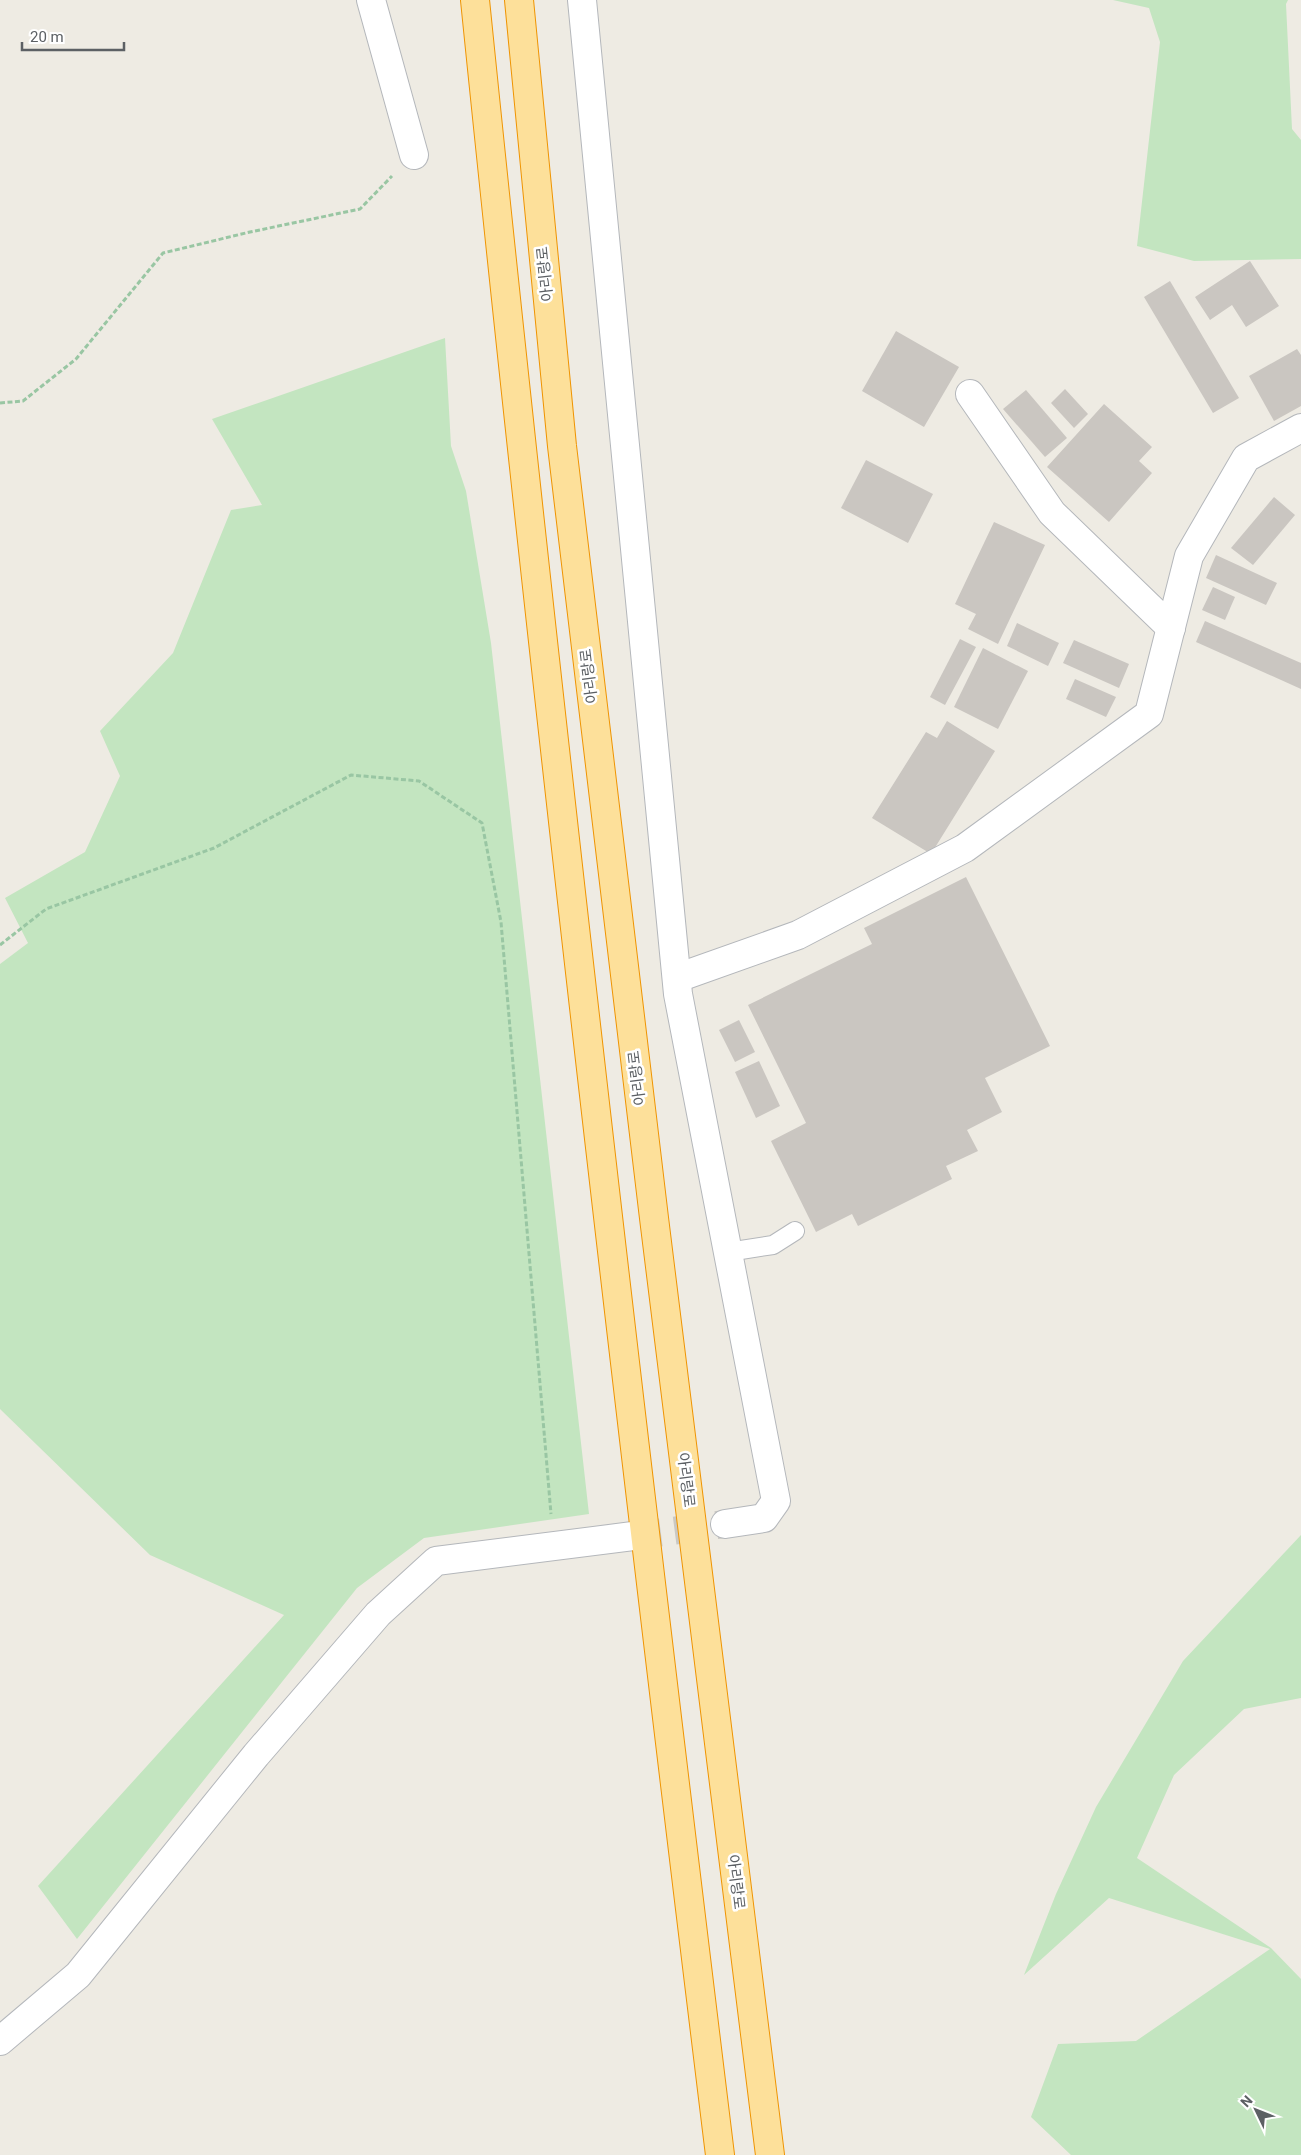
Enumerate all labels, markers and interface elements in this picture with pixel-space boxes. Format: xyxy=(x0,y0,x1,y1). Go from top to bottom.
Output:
scale bar xyxy=(22,20,125,52)
text: 20 m xyxy=(30,28,64,46)
street label: 아리랑로 xyxy=(533,246,557,302)
street label: 아리랑로 xyxy=(577,648,601,704)
street label: 아리랑로 xyxy=(625,1050,649,1106)
street label: 아리랑로 xyxy=(674,1452,698,1508)
street label: 아리랑로 xyxy=(724,1854,748,1910)
north arrow xyxy=(1231,2085,1281,2135)
text: N xyxy=(1237,2092,1256,2110)

